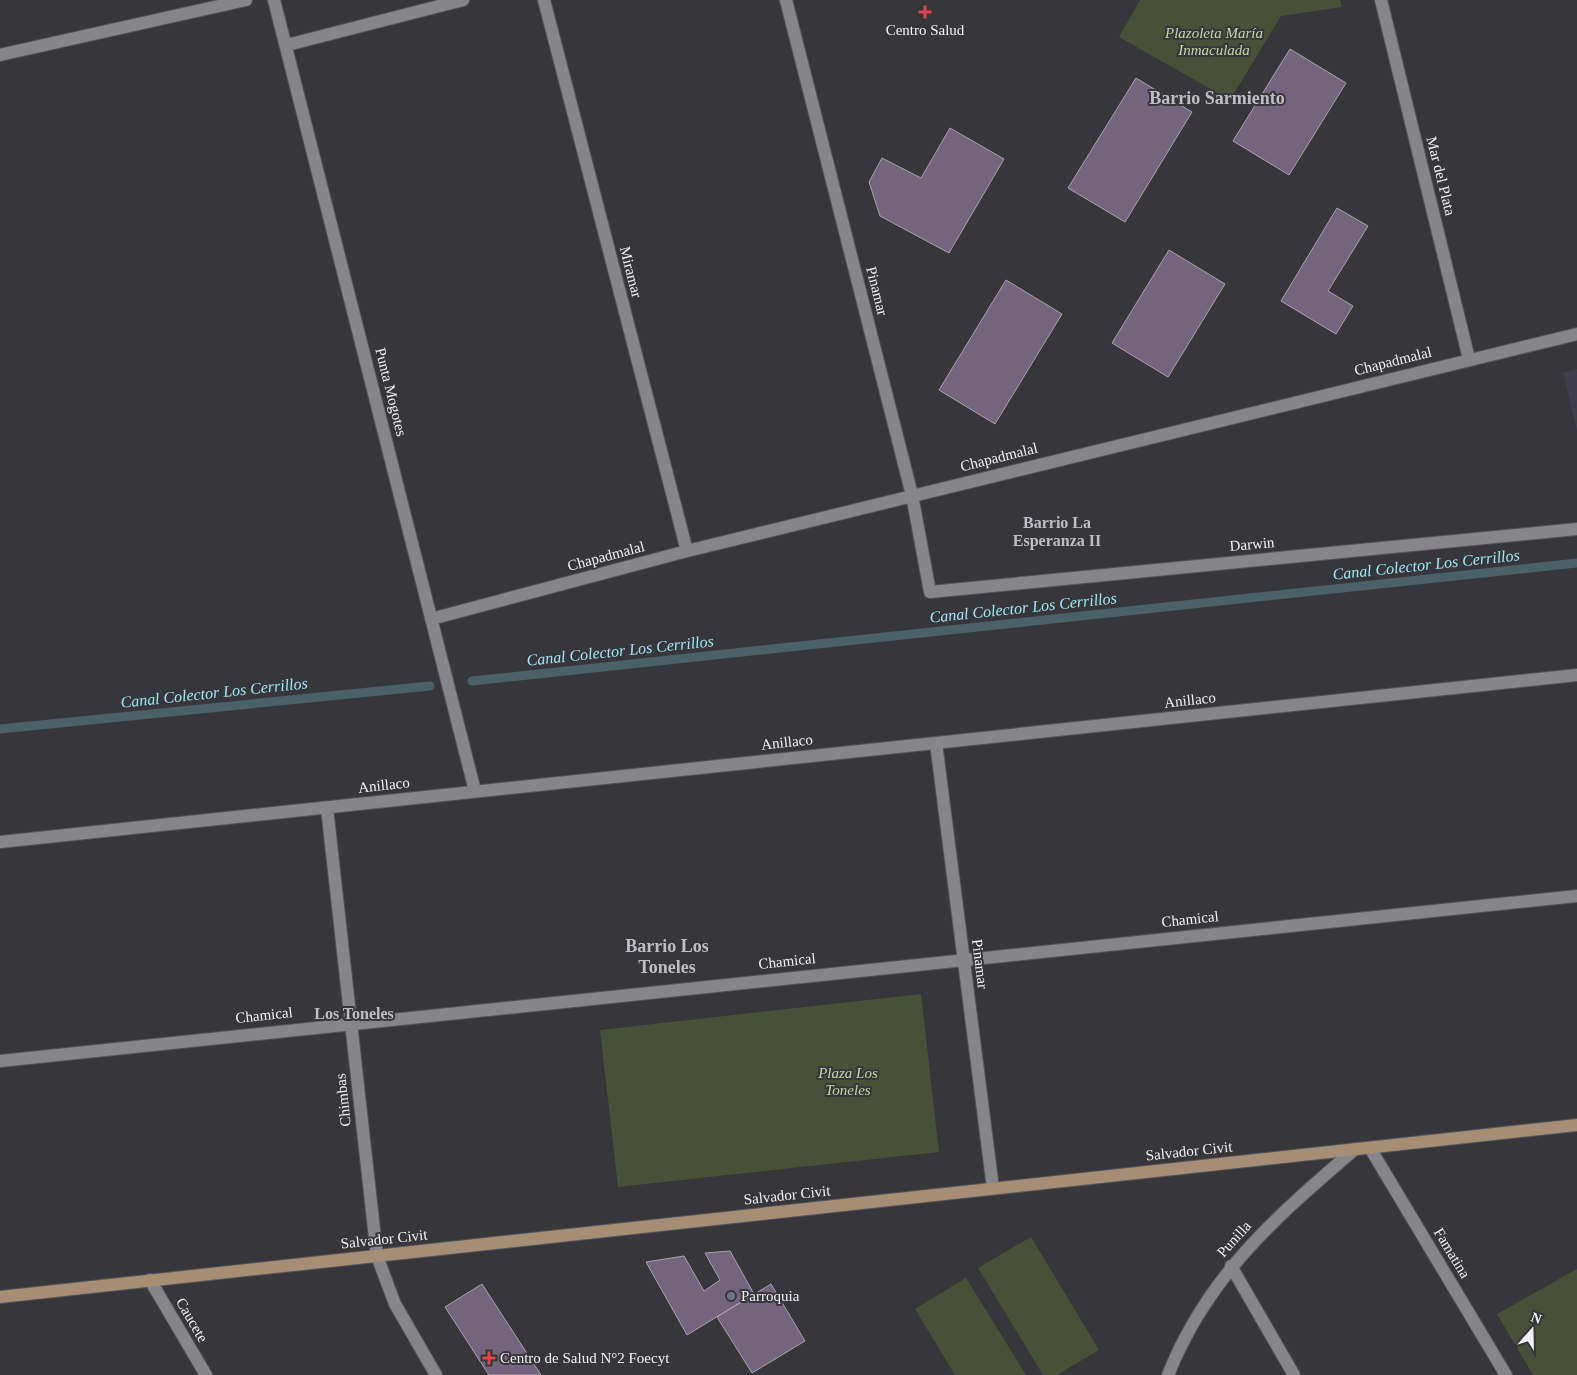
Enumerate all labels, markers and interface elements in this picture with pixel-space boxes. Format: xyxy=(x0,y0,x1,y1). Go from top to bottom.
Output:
marker: Centro Salud xyxy=(918,5,932,19)
place label: Centro Salud xyxy=(886,22,965,38)
park label: Plazoleta María Inmaculada xyxy=(1164,25,1263,58)
district label: Barrio Sarmiento xyxy=(1149,88,1285,108)
street label: Mar del Plata xyxy=(1423,135,1459,217)
street label: Miramar xyxy=(617,245,645,299)
street label: Pinamar xyxy=(863,265,891,317)
street label: Chapadmalal xyxy=(1353,344,1433,378)
street label: Punta Mogotes xyxy=(372,346,410,438)
street label: Chapadmalal xyxy=(959,440,1039,474)
district label: Barrio La Esperanza II xyxy=(1013,514,1101,550)
street label: Darwin xyxy=(1229,534,1276,554)
street label: Chapadmalal xyxy=(566,538,646,574)
water label: Canal Colector Los Cerrillos xyxy=(1332,546,1520,583)
water label: Canal Colector Los Cerrillos xyxy=(929,589,1117,626)
water label: Canal Colector Los Cerrillos xyxy=(526,632,714,669)
water label: Canal Colector Los Cerrillos xyxy=(120,674,308,711)
street label: Anillaco xyxy=(1163,689,1217,711)
street label: Anillaco xyxy=(760,731,814,753)
street label: Anillaco xyxy=(357,774,411,796)
street label: Chamical xyxy=(1161,908,1219,930)
district label: Barrio Los Toneles xyxy=(625,936,709,977)
street label: Pinamar xyxy=(969,938,991,990)
street label: Chamical xyxy=(758,950,816,972)
street label: Chamical xyxy=(235,1004,293,1026)
district label: Los Toneles xyxy=(314,1005,394,1022)
park label: Plaza Los Toneles xyxy=(817,1065,878,1098)
street label: Chimbas xyxy=(332,1072,354,1127)
street label: Salvador Civit xyxy=(1145,1138,1234,1164)
street label: Salvador Civit xyxy=(743,1182,832,1208)
street label: Punilla xyxy=(1214,1218,1254,1260)
street label: Famatina xyxy=(1431,1225,1473,1281)
street label: Salvador Civit xyxy=(340,1226,429,1252)
place label: Parroquia xyxy=(741,1288,800,1304)
marker: Parroquia xyxy=(725,1290,737,1302)
street label: Caucete xyxy=(173,1295,211,1345)
north arrow xyxy=(1507,1305,1557,1355)
text: N xyxy=(1529,1309,1544,1327)
place label: Centro de Salud N°2 Foecyt xyxy=(500,1350,670,1366)
marker: Centro de Salud N°2 Foecyt xyxy=(482,1351,496,1365)

